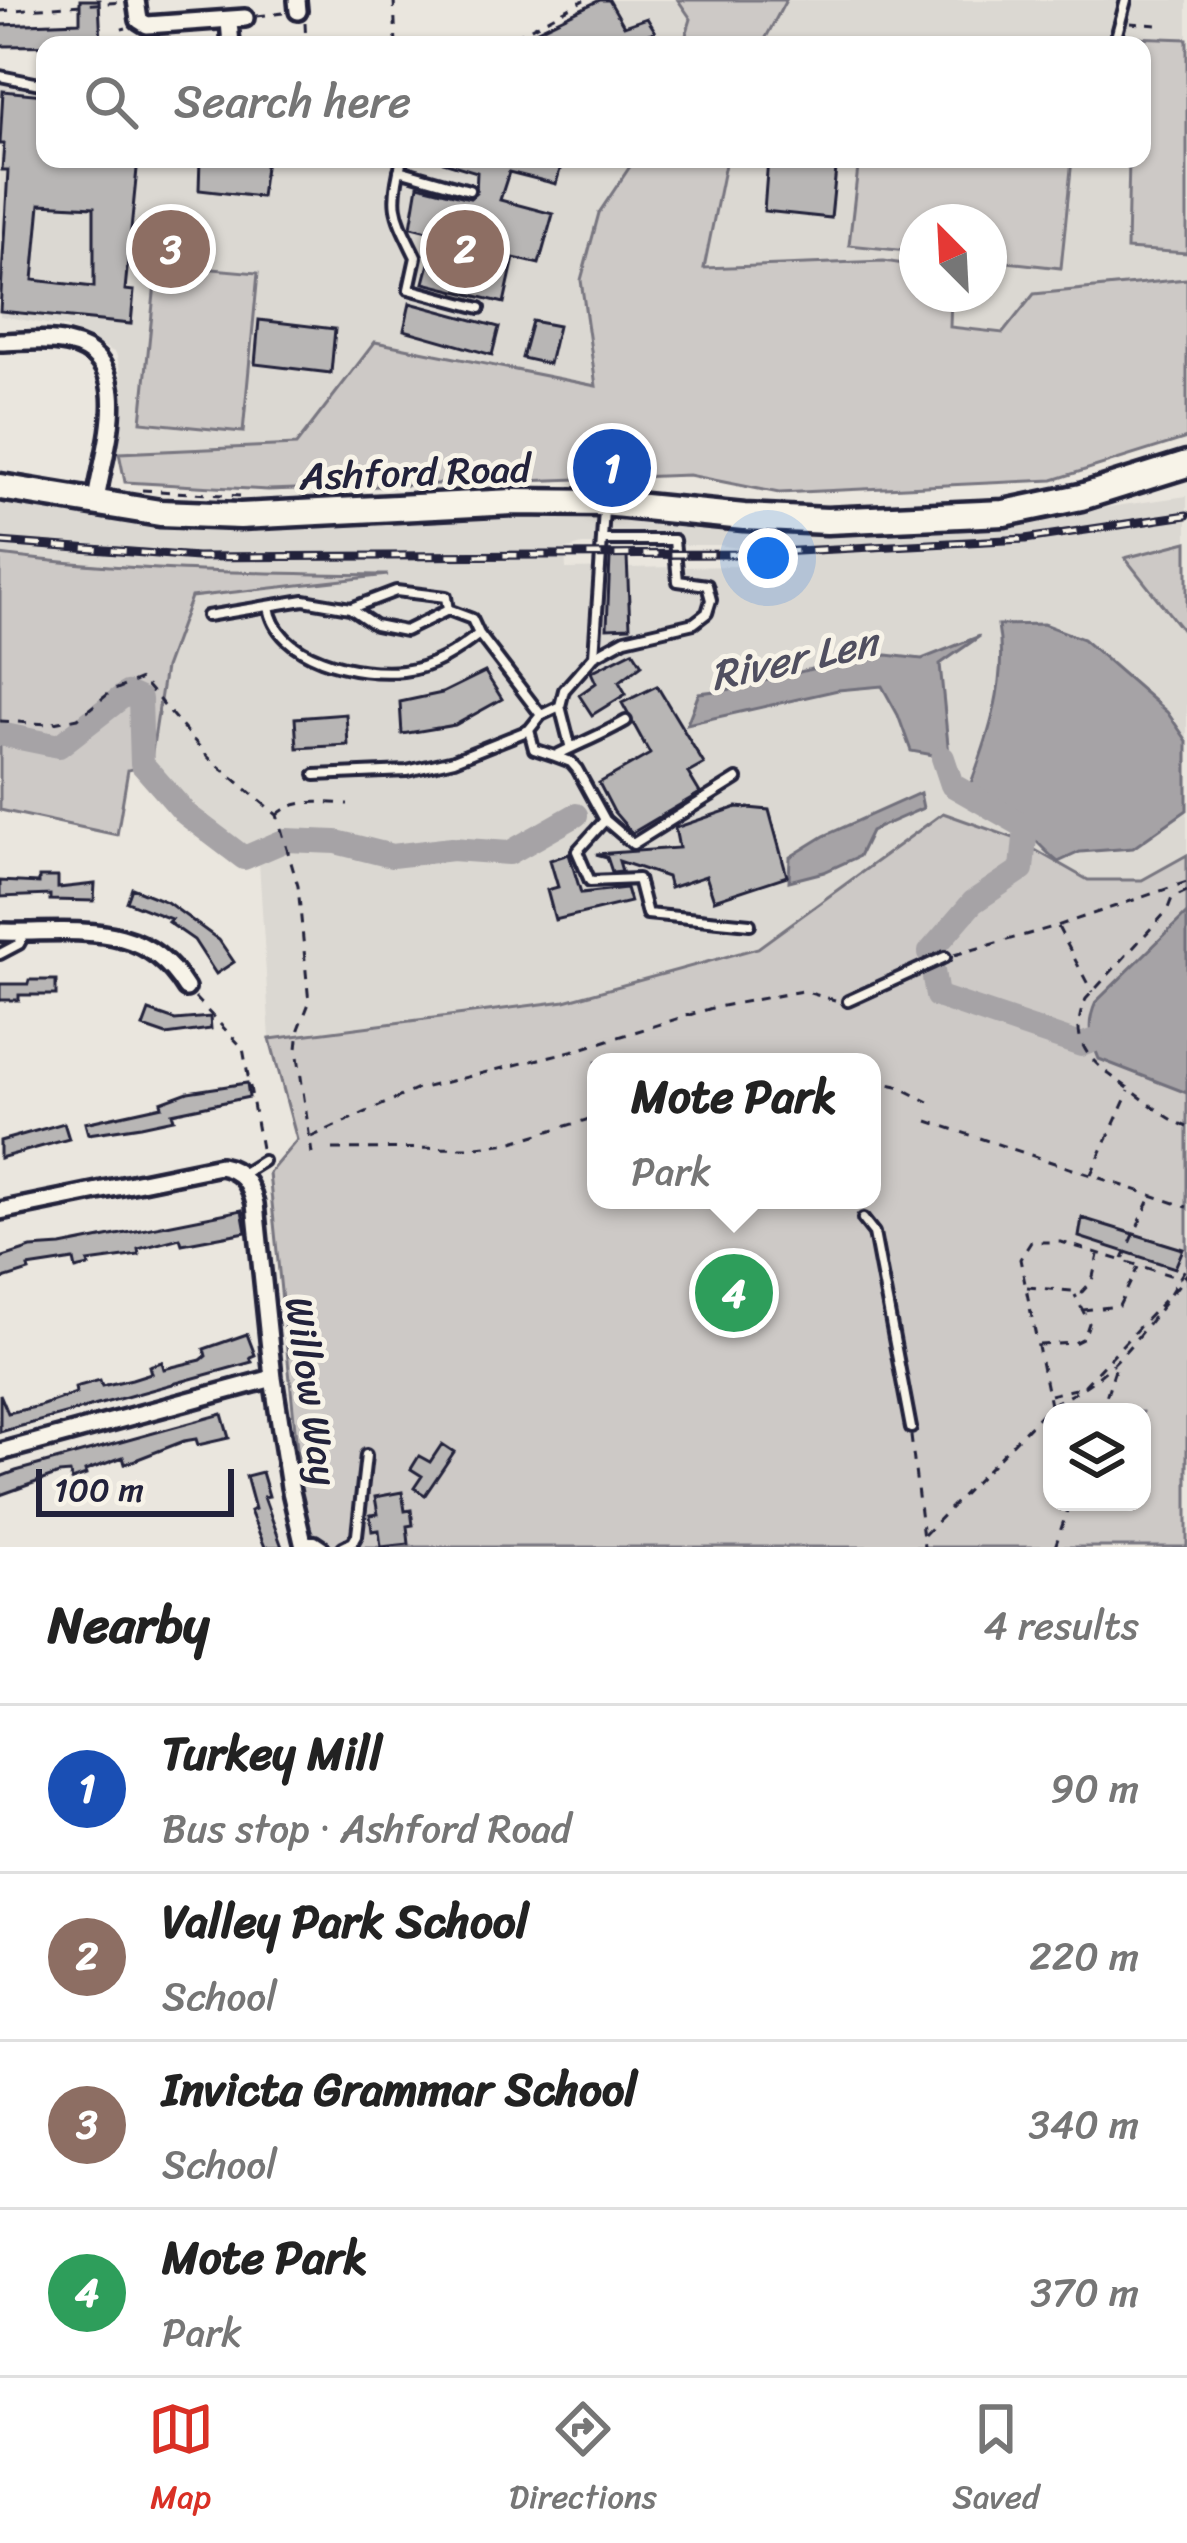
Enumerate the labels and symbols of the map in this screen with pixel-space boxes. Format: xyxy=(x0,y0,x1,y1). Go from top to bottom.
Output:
pin: 3 xyxy=(132,204,210,294)
pin: 2 xyxy=(426,204,504,294)
north arrow xyxy=(899,204,1007,312)
pin: 1 xyxy=(573,423,651,513)
street label: Ashford Road xyxy=(297,433,534,511)
your location xyxy=(738,528,798,588)
water label: River Len xyxy=(704,604,888,713)
pin: 4 xyxy=(695,1248,773,1338)
street label: Willow Way xyxy=(265,1292,359,1491)
scale bar xyxy=(36,1463,234,1516)

